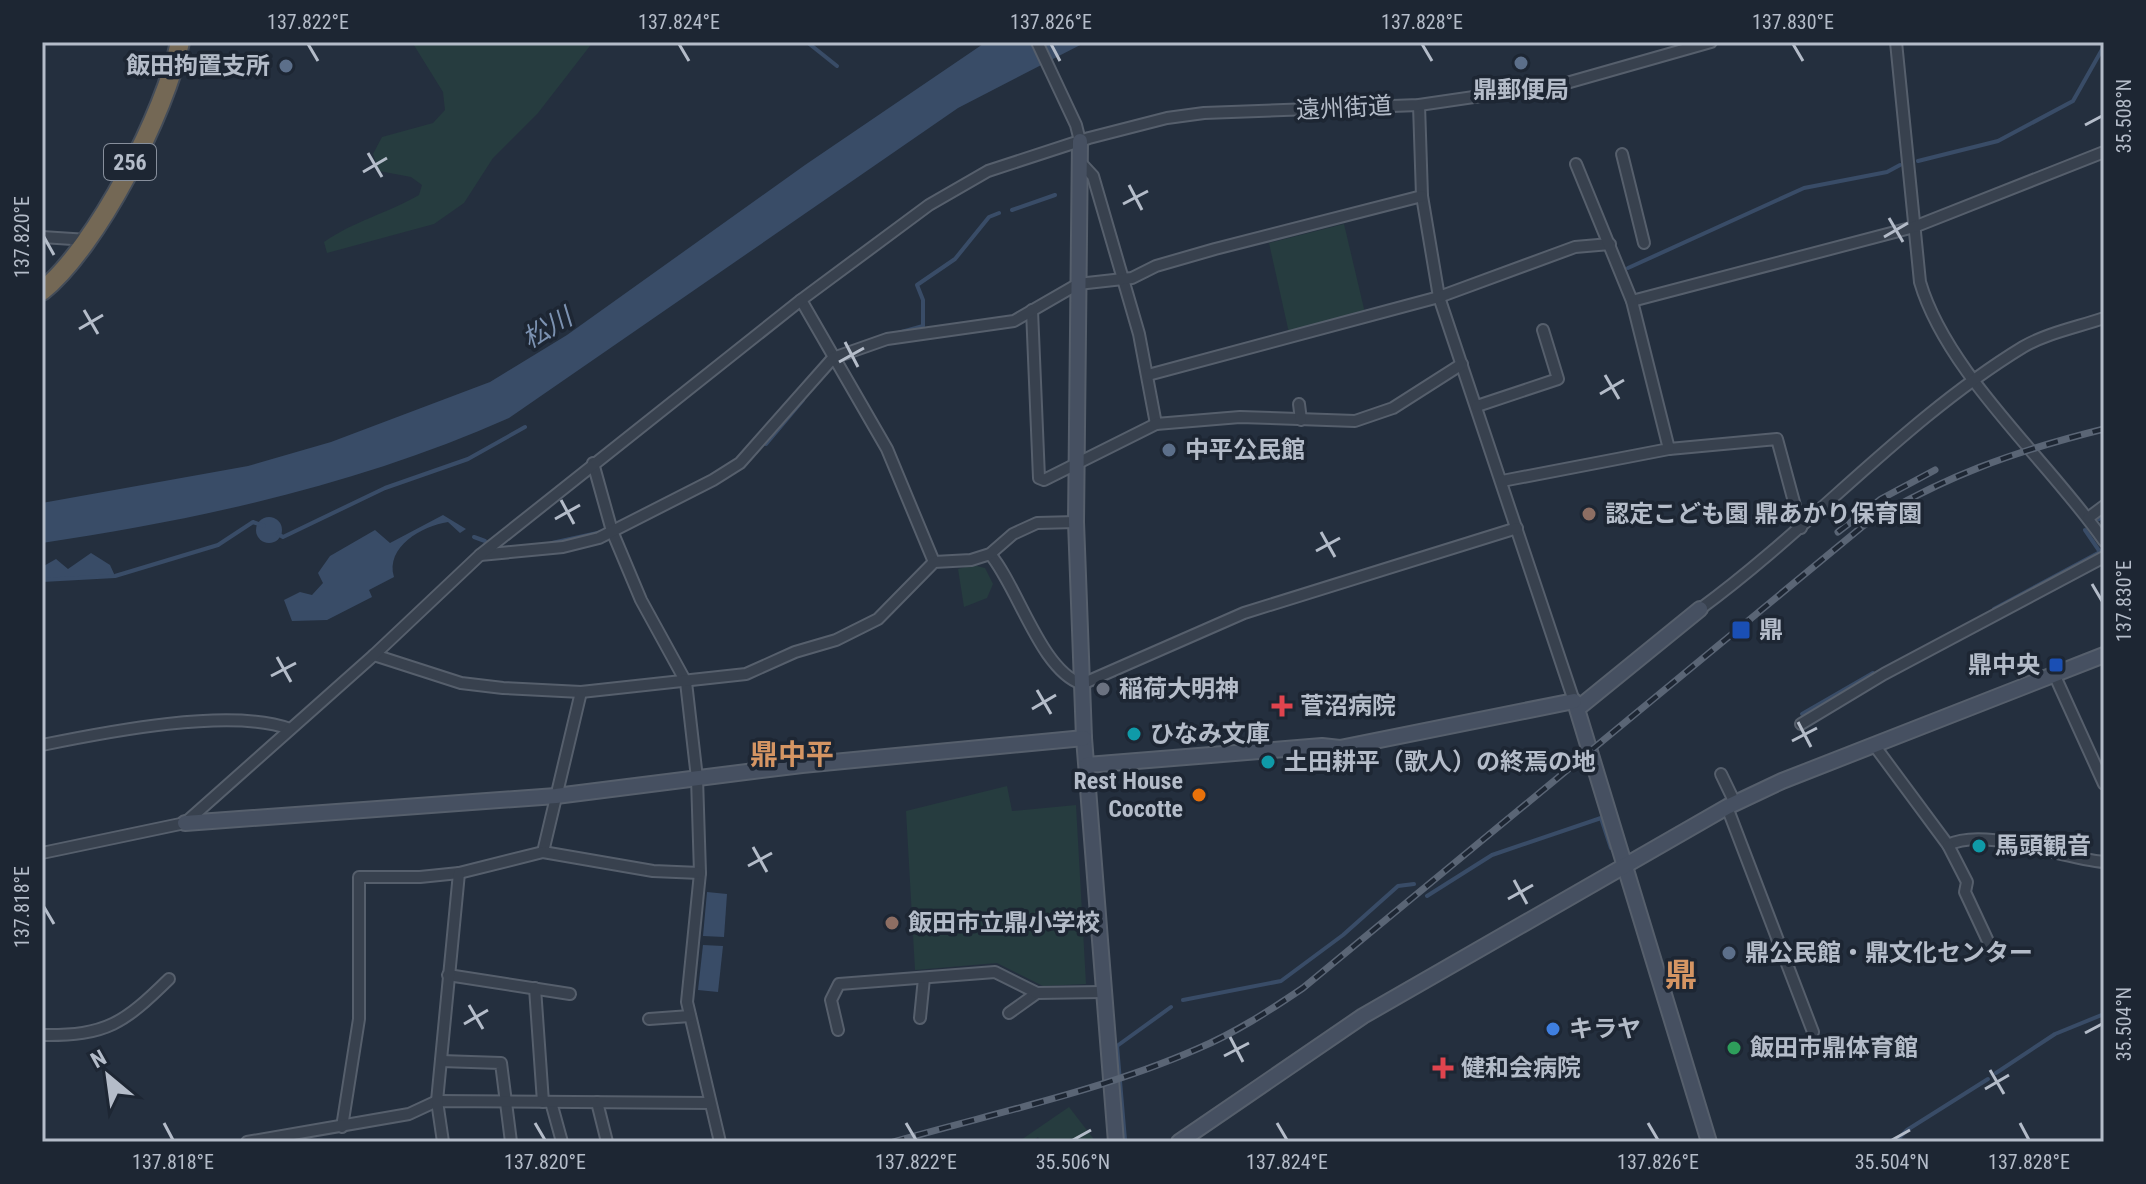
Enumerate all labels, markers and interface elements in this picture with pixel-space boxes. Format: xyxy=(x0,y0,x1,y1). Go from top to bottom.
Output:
text: 137.822°E xyxy=(267,10,349,34)
text: 137.824°E xyxy=(638,10,720,34)
text: 137.826°E xyxy=(1010,10,1092,34)
text: 137.828°E xyxy=(1381,10,1463,34)
text: 137.830°E xyxy=(1752,10,1834,34)
place label: 飯田拘置支所 xyxy=(126,52,270,80)
marker: 鼎郵便局 xyxy=(1512,54,1530,72)
marker: 飯田拘置支所 xyxy=(277,57,295,75)
place label: 鼎郵便局 xyxy=(1473,76,1569,104)
text: 35.508°N xyxy=(2112,79,2136,153)
street label: 遠州街道 xyxy=(1295,92,1393,124)
road number: 256 xyxy=(104,144,156,180)
text: 137.820°E xyxy=(10,196,34,278)
water label: 松川 xyxy=(517,300,580,354)
place label: 中平公民館 xyxy=(1185,436,1305,464)
marker: 中平公民館 xyxy=(1160,441,1178,459)
place label: 認定こども園 鼎あかり保育園 xyxy=(1605,500,1923,528)
marker: 認定こども園 鼎あかり保育園 xyxy=(1580,505,1598,523)
text: 137.830°E xyxy=(2112,560,2136,642)
place label: 鼎 xyxy=(1759,616,1783,644)
marker: 鼎 xyxy=(1730,619,1752,641)
place label: 鼎中央 xyxy=(1968,651,2040,679)
marker: 鼎中央 xyxy=(2047,656,2065,674)
place label: 稲荷大明神 xyxy=(1119,675,1239,703)
marker: 稲荷大明神 xyxy=(1094,680,1112,698)
place label: 菅沼病院 xyxy=(1300,692,1396,720)
marker: 菅沼病院 xyxy=(1271,695,1293,717)
place label: ひなみ文庫 xyxy=(1150,720,1270,748)
marker: ひなみ文庫 xyxy=(1125,725,1143,743)
district label: 鼎中平 xyxy=(750,738,834,771)
place label: 土田耕平（歌人）の終焉の地 xyxy=(1284,748,1596,776)
marker: 土田耕平（歌人）の終焉の地 xyxy=(1259,753,1277,771)
place label: Rest House Cocotte xyxy=(1074,767,1183,823)
marker: Rest House Cocotte xyxy=(1190,786,1208,804)
place label: 馬頭観音 xyxy=(1995,832,2091,860)
marker: 馬頭観音 xyxy=(1970,837,1988,855)
text: 137.818°E xyxy=(10,866,34,948)
place label: 飯田市立鼎小学校 xyxy=(908,909,1100,937)
marker: 飯田市立鼎小学校 xyxy=(883,914,901,932)
place label: 鼎公民館・鼎文化センター xyxy=(1745,939,2033,967)
marker: 鼎公民館・鼎文化センター xyxy=(1720,944,1738,962)
district label: 鼎 xyxy=(1665,956,1697,994)
text: 35.504°N xyxy=(2112,987,2136,1061)
place label: キラヤ xyxy=(1569,1015,1641,1043)
marker: キラヤ xyxy=(1544,1020,1562,1038)
place label: 飯田市鼎体育館 xyxy=(1750,1034,1918,1062)
north arrow xyxy=(68,1036,148,1116)
marker: 飯田市鼎体育館 xyxy=(1725,1039,1743,1057)
text: N xyxy=(87,1045,111,1073)
place label: 健和会病院 xyxy=(1461,1054,1581,1082)
marker: 健和会病院 xyxy=(1432,1057,1454,1079)
text: 137.818°E xyxy=(132,1150,214,1174)
text: 137.820°E xyxy=(504,1150,586,1174)
text: 137.822°E xyxy=(875,1150,957,1174)
text: 35.506°N xyxy=(1036,1150,1110,1174)
text: 137.824°E xyxy=(1246,1150,1328,1174)
text: 137.826°E xyxy=(1617,1150,1699,1174)
text: 35.504°N xyxy=(1855,1150,1929,1174)
text: 137.828°E xyxy=(1988,1150,2070,1174)

